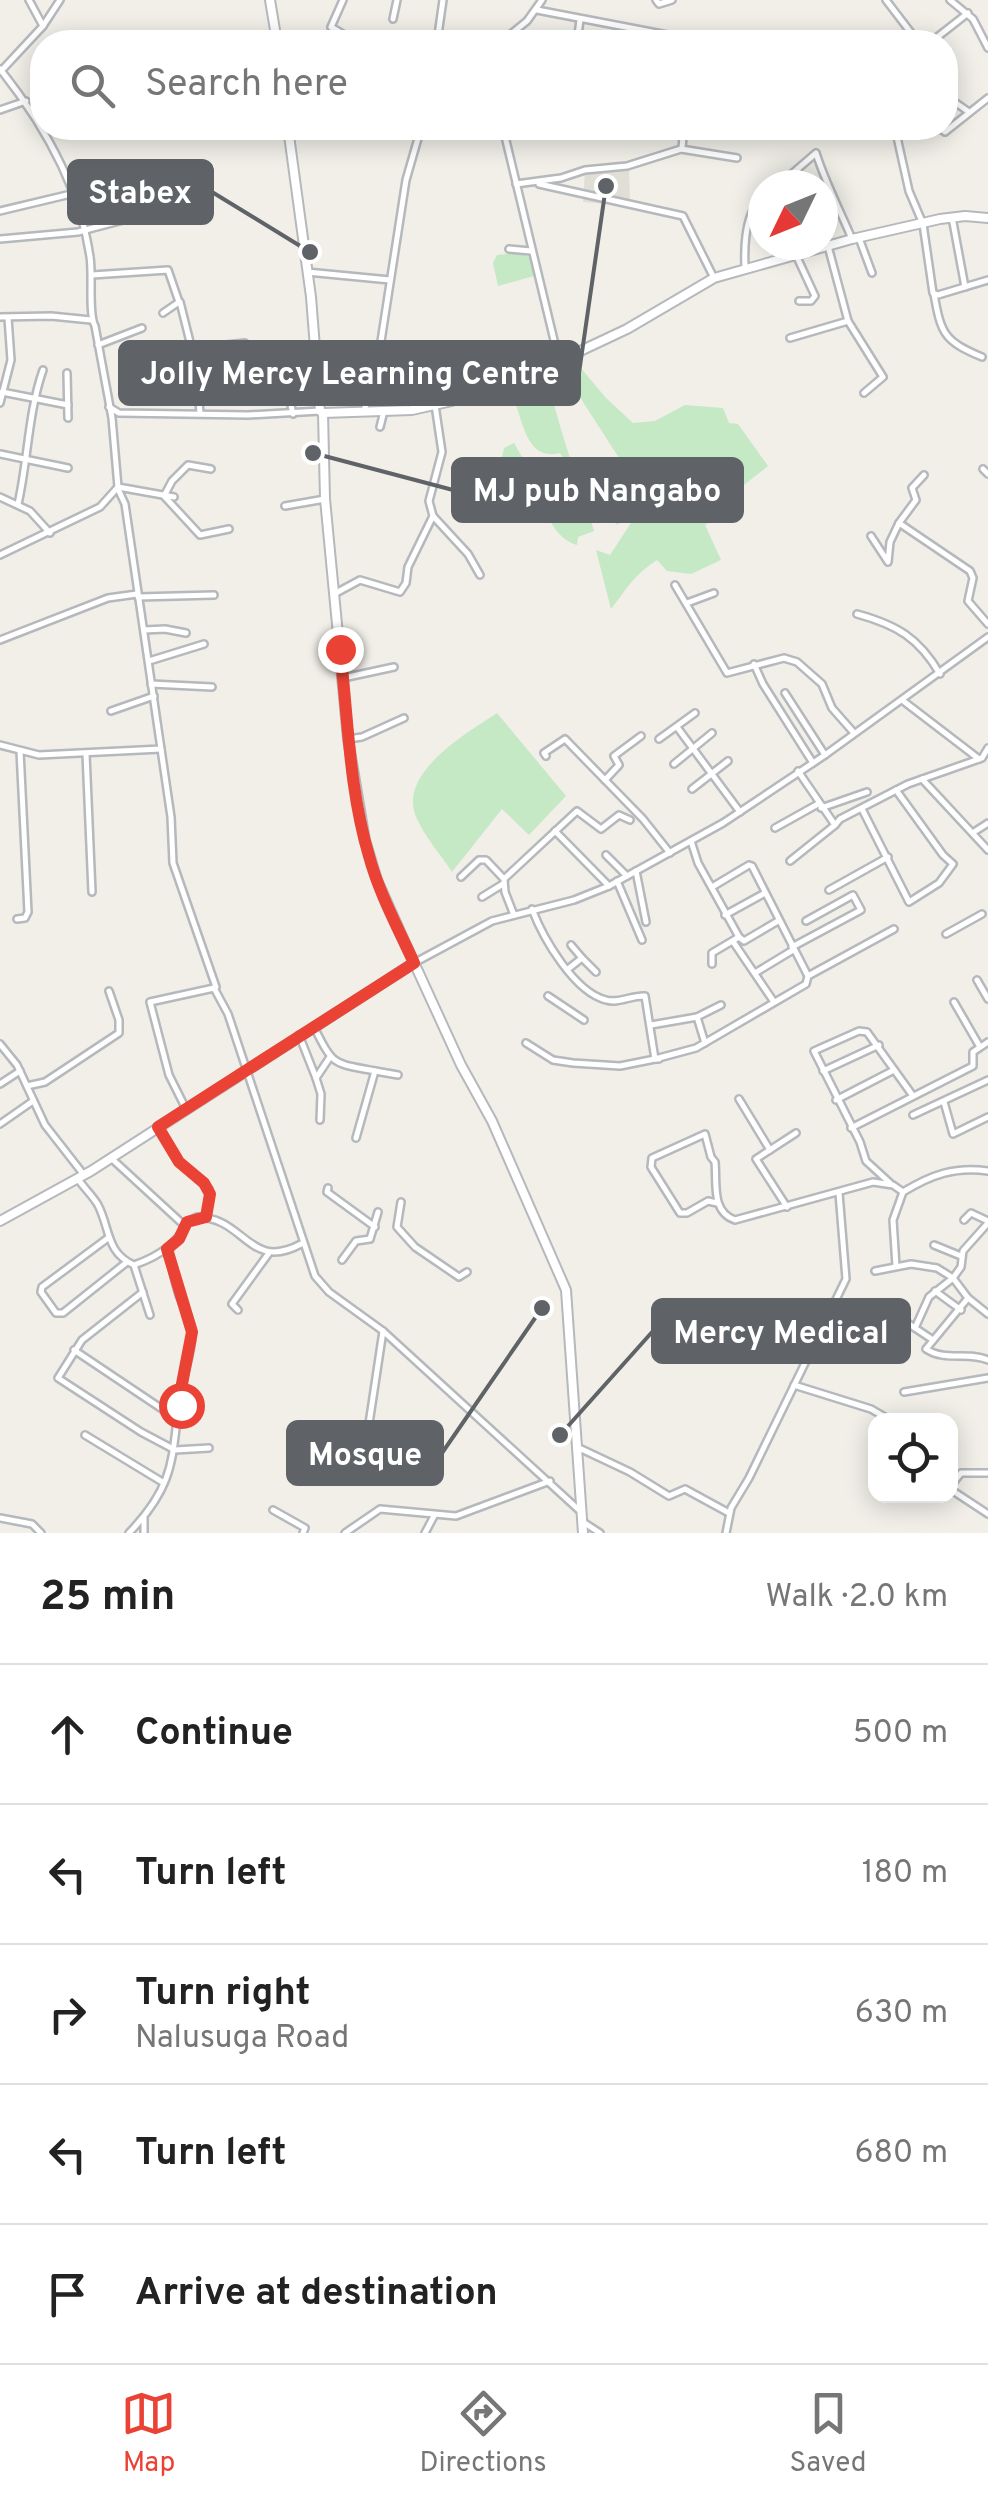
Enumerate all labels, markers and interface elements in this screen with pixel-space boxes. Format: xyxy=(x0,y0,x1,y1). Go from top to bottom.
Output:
search box xyxy=(30,30,958,140)
icon: search xyxy=(65,58,120,113)
text: Search here xyxy=(145,61,348,110)
callout: Stabex xyxy=(69,161,212,223)
north arrow xyxy=(748,170,838,260)
text: Stabex xyxy=(88,175,192,215)
callout: Jolly Mercy Learning Centre xyxy=(120,342,579,404)
text: Jolly Mercy Learning Centre xyxy=(141,356,560,396)
callout: MJ pub Nangabo xyxy=(453,459,742,521)
text: MJ pub Nangabo xyxy=(473,473,721,513)
route end xyxy=(318,627,364,673)
callout: Mercy Medical xyxy=(653,1300,909,1362)
text: Mercy Medical xyxy=(673,1315,889,1355)
route start xyxy=(159,1383,205,1429)
map controls xyxy=(868,1413,958,1503)
button: locate xyxy=(868,1413,958,1503)
callout: Mosque xyxy=(288,1422,442,1484)
text: Mosque xyxy=(308,1437,422,1477)
text: 25 min xyxy=(40,1572,175,1625)
text: Walk · 2.0 km xyxy=(766,1578,948,1618)
icon: ahead xyxy=(40,1707,95,1762)
text: Continue xyxy=(135,1710,293,1759)
text: 500 m xyxy=(853,1714,948,1754)
icon: left xyxy=(40,1847,95,1902)
text: Turn left xyxy=(135,1850,287,1899)
text: 180 m xyxy=(862,1854,948,1894)
text: Turn right xyxy=(135,1970,310,2019)
icon: right xyxy=(40,1987,95,2042)
text: 630 m xyxy=(855,1994,948,2034)
text: Nalusuga Road xyxy=(135,2019,349,2059)
icon: left xyxy=(40,2127,95,2182)
text: Turn left xyxy=(135,2130,287,2179)
text: 680 m xyxy=(854,2134,948,2174)
icon: arrive xyxy=(40,2267,95,2322)
text: Arrive at destination xyxy=(135,2270,498,2319)
tab: Map xyxy=(121,2386,176,2482)
tab: Directions xyxy=(419,2386,547,2482)
tab: Saved xyxy=(790,2386,867,2482)

